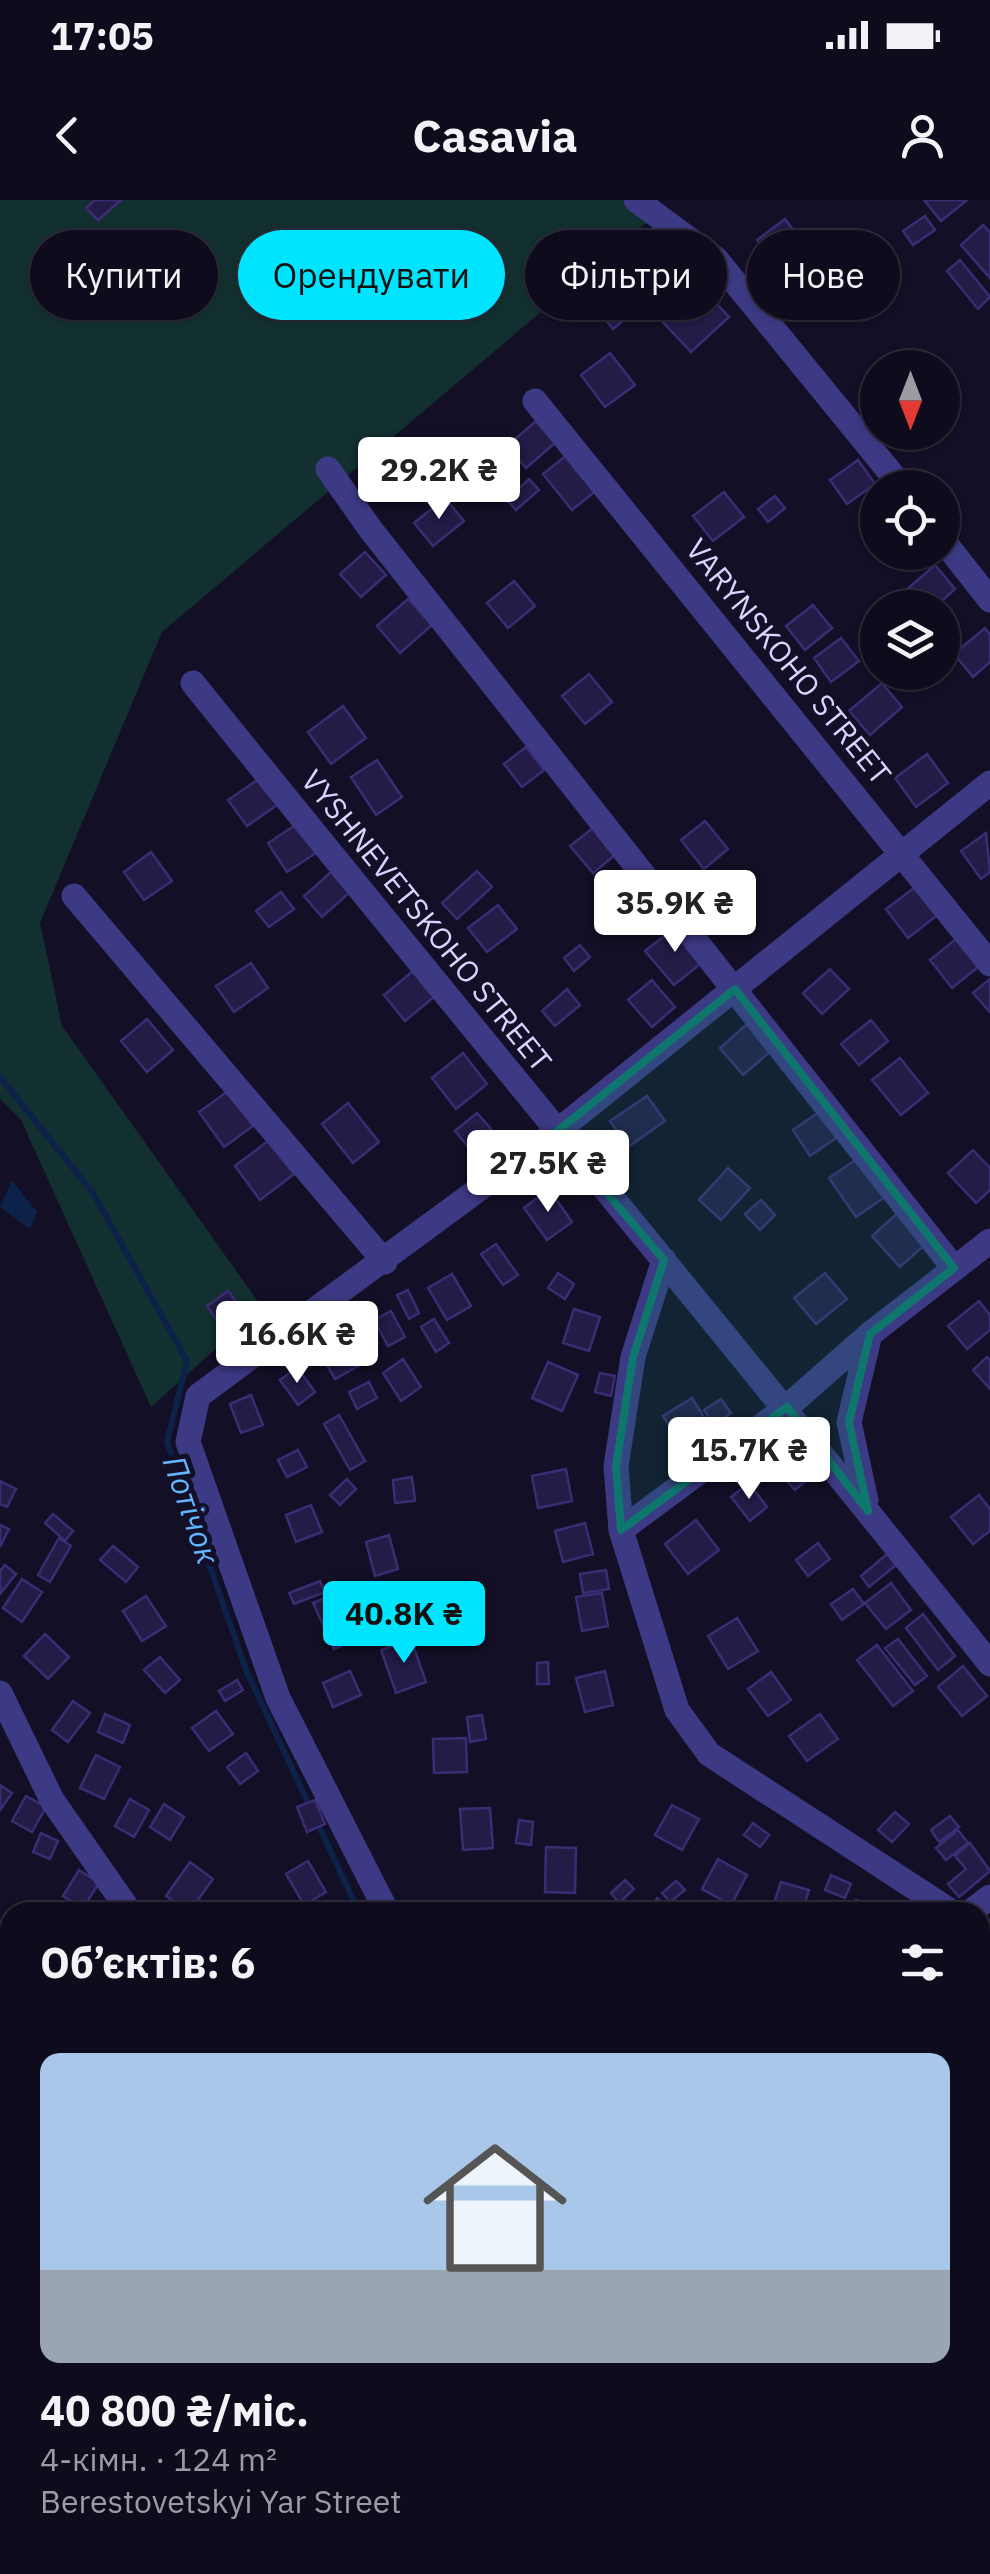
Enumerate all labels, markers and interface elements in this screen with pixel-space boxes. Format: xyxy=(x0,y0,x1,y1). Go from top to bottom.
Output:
text: 17:05 xyxy=(50,11,154,60)
text: Casavia xyxy=(412,106,578,164)
icon: back xyxy=(40,108,95,163)
icon: person xyxy=(895,108,950,163)
chip: Купити xyxy=(30,230,218,320)
chip: Орендувати xyxy=(238,230,505,320)
chip: Фільтри xyxy=(525,230,727,320)
chip: Нове xyxy=(747,230,900,320)
north arrow xyxy=(860,350,960,450)
map controls xyxy=(860,350,960,690)
pin: 29.2K ₴ xyxy=(347,437,531,522)
text: 29.2K ₴ xyxy=(380,448,498,490)
button: locate xyxy=(860,470,960,570)
street label: VARYNSKOHO STREET xyxy=(678,530,900,792)
button: layers xyxy=(860,590,960,690)
street label: VYSHNEVETSKOHO STREET xyxy=(293,761,561,1079)
pin: 35.9K ₴ xyxy=(583,870,767,955)
text: 35.9K ₴ xyxy=(616,881,734,923)
pin: 27.5K ₴ xyxy=(456,1130,640,1215)
text: 27.5K ₴ xyxy=(489,1141,607,1183)
pin: 16.6K ₴ xyxy=(205,1301,389,1386)
text: 16.6K ₴ xyxy=(238,1312,356,1354)
pin: 15.7K ₴ xyxy=(657,1417,841,1502)
text: 15.7K ₴ xyxy=(690,1428,808,1470)
water label: Потічок xyxy=(154,1450,230,1571)
pin: 40.8K ₴ xyxy=(312,1581,496,1666)
text: 40.8K ₴ xyxy=(345,1592,463,1634)
text: Об’єктів: 6 xyxy=(40,1935,255,1990)
icon: filters xyxy=(895,1935,950,1990)
icon: home xyxy=(405,2118,585,2298)
text: 40 800 ₴/міс. xyxy=(40,2383,309,2438)
text: 4-кімн. · 124 m² xyxy=(40,2438,277,2480)
text: Berestovetskyi Yar Street xyxy=(40,2480,402,2522)

